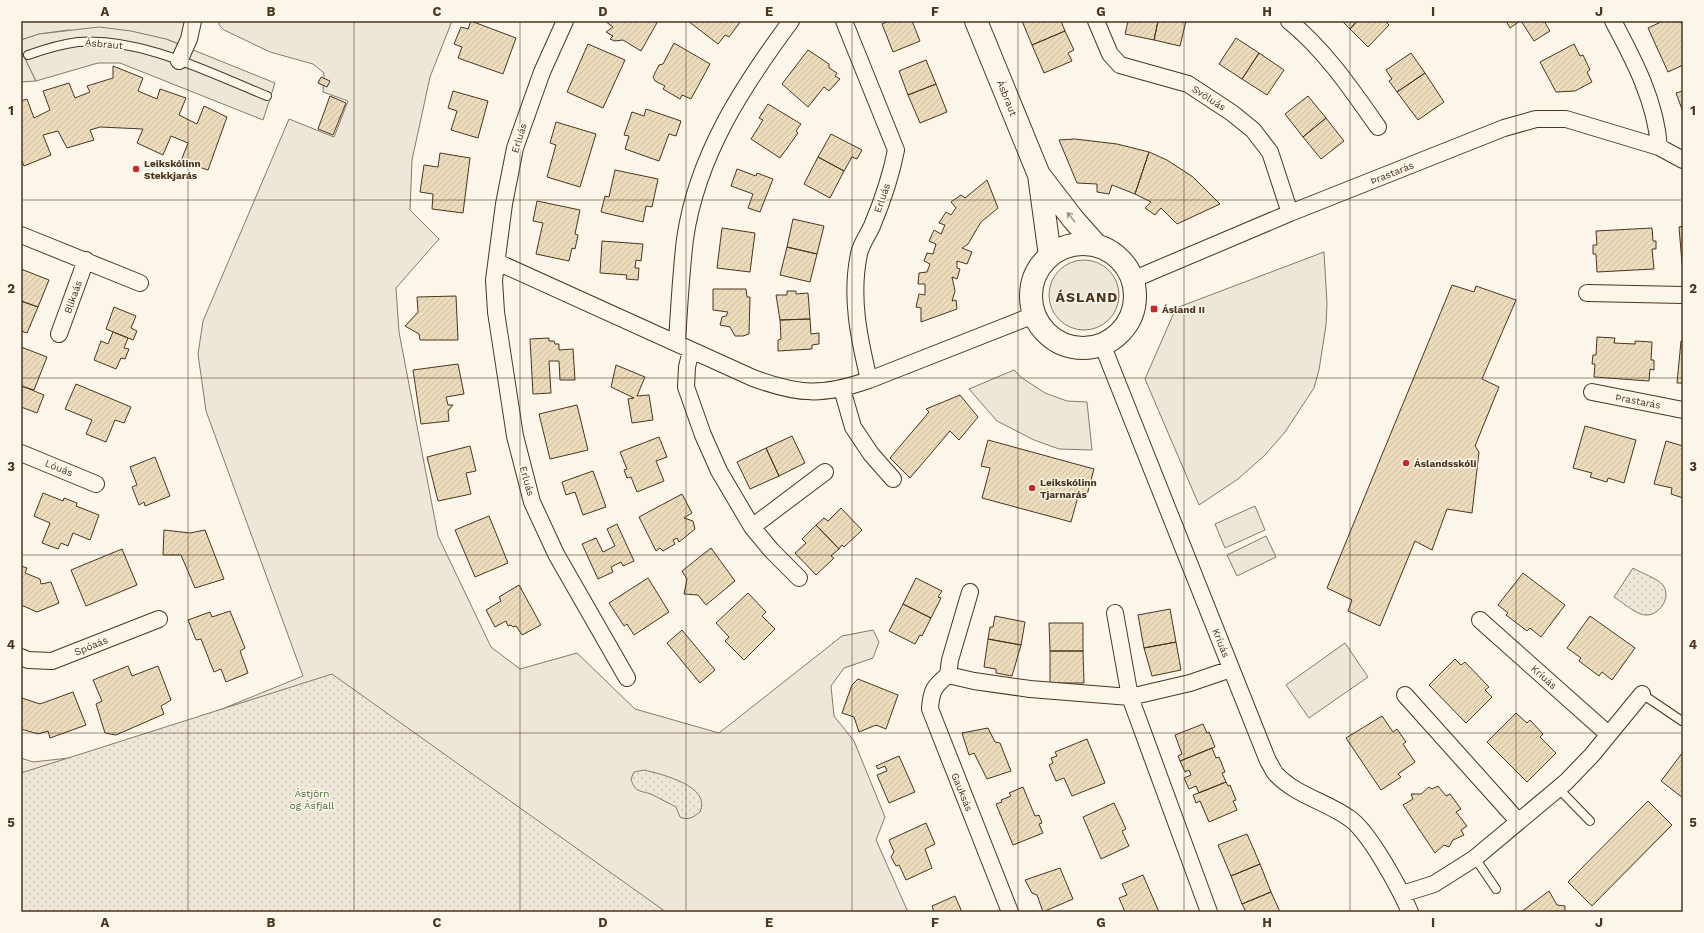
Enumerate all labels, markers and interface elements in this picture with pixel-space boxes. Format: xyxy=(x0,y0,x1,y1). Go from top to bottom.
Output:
text: A xyxy=(101,4,110,19)
text: B xyxy=(267,4,276,19)
text: C xyxy=(433,4,442,19)
text: D xyxy=(598,4,608,19)
text: E xyxy=(765,4,773,19)
text: F xyxy=(931,4,939,19)
text: G xyxy=(1096,4,1106,19)
text: H xyxy=(1262,4,1272,19)
text: I xyxy=(1431,4,1435,19)
text: J xyxy=(1595,4,1603,19)
street label: Ásbraut xyxy=(85,37,124,51)
street label: Ásbraut xyxy=(995,78,1020,118)
street label: Svöluás xyxy=(1190,83,1228,113)
text: 1 xyxy=(8,103,14,118)
text: 1 xyxy=(1690,103,1696,118)
street label: Erluás xyxy=(509,122,529,154)
place label: Leikskólinn Stekkjarás xyxy=(144,158,201,181)
street label: Þrastarás xyxy=(1369,159,1415,187)
marker: Leikskólinn Stekkjarás xyxy=(131,164,141,174)
street label: Erluás xyxy=(872,182,892,214)
one-way arrow xyxy=(1067,211,1076,222)
street label: Blikaás xyxy=(62,279,84,315)
text: 2 xyxy=(7,281,15,296)
text: 2 xyxy=(1689,281,1697,296)
district label: ÁSLAND xyxy=(1056,289,1118,305)
marker: Ásland II xyxy=(1149,304,1159,314)
place label: Ásland II xyxy=(1162,304,1205,315)
street label: Þrastarás xyxy=(1614,391,1662,411)
street label: Lóuás xyxy=(44,457,74,479)
marker: Áslandsskóli xyxy=(1401,458,1411,468)
place label: Áslandsskóli xyxy=(1414,458,1477,469)
text: 3 xyxy=(7,459,15,474)
text: 3 xyxy=(1689,459,1697,474)
street label: Erluás xyxy=(517,465,537,497)
place label: Leikskólinn Tjarnarás xyxy=(1040,477,1097,500)
marker: Leikskólinn Tjarnarás xyxy=(1027,483,1037,493)
street label: Kríuás xyxy=(1210,627,1232,659)
street label: Spóaás xyxy=(73,634,109,658)
text: 4 xyxy=(7,637,16,652)
text: 4 xyxy=(1689,637,1698,652)
street label: Kríuás xyxy=(1529,663,1559,691)
street label: Gauksás xyxy=(949,771,975,813)
park label: Ástjörn og Ásfjall xyxy=(290,788,334,811)
text: 5 xyxy=(7,815,15,830)
text: 5 xyxy=(1689,815,1697,830)
text: A xyxy=(101,915,110,930)
text: B xyxy=(267,915,276,930)
text: C xyxy=(433,915,442,930)
text: D xyxy=(598,915,608,930)
text: E xyxy=(765,915,773,930)
text: F xyxy=(931,915,939,930)
text: G xyxy=(1096,915,1106,930)
text: H xyxy=(1262,915,1272,930)
text: I xyxy=(1431,915,1435,930)
text: J xyxy=(1595,915,1603,930)

